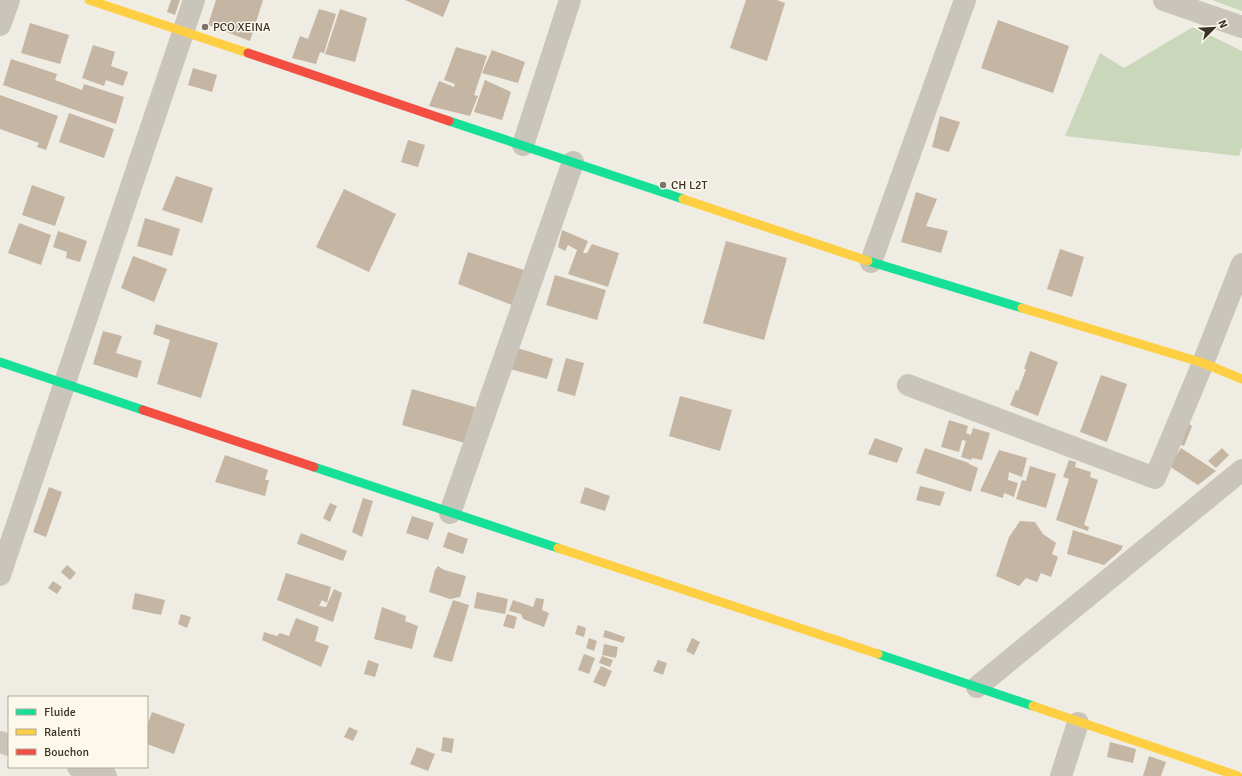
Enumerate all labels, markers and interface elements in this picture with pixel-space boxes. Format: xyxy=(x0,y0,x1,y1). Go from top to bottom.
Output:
north arrow xyxy=(1194,8,1234,48)
text: N xyxy=(1215,18,1230,30)
place label: PCO XEINA xyxy=(213,20,271,35)
marker: PCO XEINA xyxy=(200,22,210,32)
place label: CH L2T xyxy=(671,178,708,193)
marker: CH L2T xyxy=(658,180,668,190)
legend xyxy=(8,696,148,768)
text: Fluide xyxy=(44,705,76,720)
text: Ralenti xyxy=(44,725,81,740)
text: Bouchon xyxy=(44,745,89,760)

